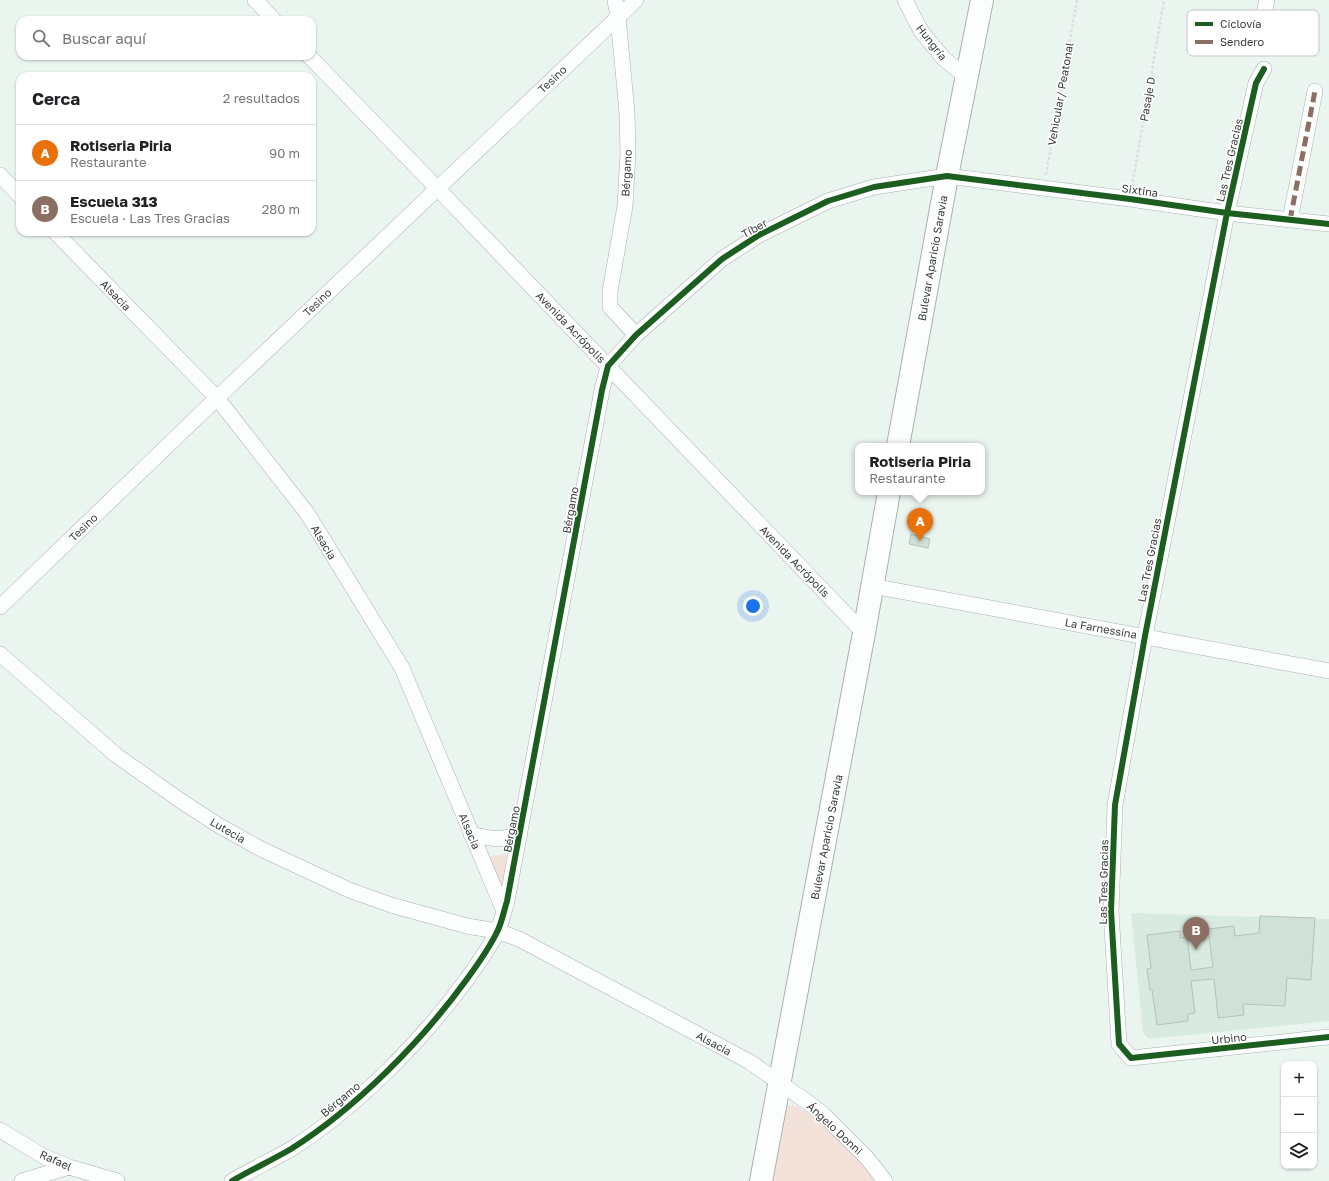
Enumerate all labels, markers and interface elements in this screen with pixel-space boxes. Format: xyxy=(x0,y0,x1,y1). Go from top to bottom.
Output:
legend xyxy=(1187,10,1319,56)
search box xyxy=(16,16,316,60)
text: Ciclovía xyxy=(1220,17,1262,30)
street label: Hungría xyxy=(914,21,950,63)
icon: search xyxy=(30,27,52,49)
text: Buscar aquí xyxy=(62,29,146,47)
text: Sendero xyxy=(1220,35,1265,48)
street label: Vehicular/ Peatonal xyxy=(1045,41,1076,147)
street label: Tesino xyxy=(535,62,569,95)
street label: Pasaje D xyxy=(1137,75,1157,122)
text: Cerca xyxy=(32,88,80,109)
text: 2 resultados xyxy=(223,90,300,106)
street label: Las Tres Gracias xyxy=(1213,117,1245,203)
text: Rotiseria Piria xyxy=(70,136,172,154)
text: A xyxy=(40,145,50,161)
text: 90 m xyxy=(269,145,300,161)
street label: Bérgamo xyxy=(618,149,634,197)
text: Restaurante xyxy=(70,154,146,170)
street label: Sixtina xyxy=(1121,181,1159,199)
text: Escuela 313 xyxy=(70,192,158,210)
street label: Bulevar Aparicio Saravia xyxy=(915,194,949,322)
text: B xyxy=(40,201,50,217)
text: 280 m xyxy=(262,201,300,217)
text: Escuela · Las Tres Gracias xyxy=(70,210,230,226)
street label: Tíber xyxy=(739,215,770,240)
street label: Alsacia xyxy=(98,277,134,313)
street label: Tesino xyxy=(300,285,334,319)
street label: Avenida Acrópolis xyxy=(534,289,609,366)
popup xyxy=(855,443,985,495)
text: Rotiseria Piria xyxy=(869,452,971,470)
text: Restaurante xyxy=(869,470,946,486)
street label: Bérgamo xyxy=(559,485,581,534)
pin: A xyxy=(907,508,933,541)
street label: Tesino xyxy=(66,510,100,544)
street label: Las Tres Gracias xyxy=(1134,517,1164,603)
street label: Alsacia xyxy=(309,522,339,562)
street label: Avenida Acrópolis xyxy=(758,523,833,600)
your location xyxy=(743,596,763,616)
street label: La Farnessina xyxy=(1064,615,1138,641)
street label: Bulevar Aparicio Saravia xyxy=(807,773,845,901)
street label: Bérgamo xyxy=(500,804,522,853)
street label: Alsacia xyxy=(457,811,483,851)
street label: Lutecia xyxy=(208,815,248,845)
street label: Las Tres Gracias xyxy=(1096,839,1110,925)
pin: B xyxy=(1183,917,1209,950)
street label: Alsacia xyxy=(694,1028,734,1058)
street label: Urbino xyxy=(1211,1030,1248,1046)
map controls xyxy=(1281,1061,1317,1169)
button: + xyxy=(1281,1061,1317,1097)
street label: Bérgamo xyxy=(318,1079,363,1119)
button: − xyxy=(1281,1097,1317,1133)
street label: Ángelo Donni xyxy=(805,1099,865,1157)
button: layers xyxy=(1281,1133,1317,1169)
street label: Rafael xyxy=(38,1147,74,1173)

